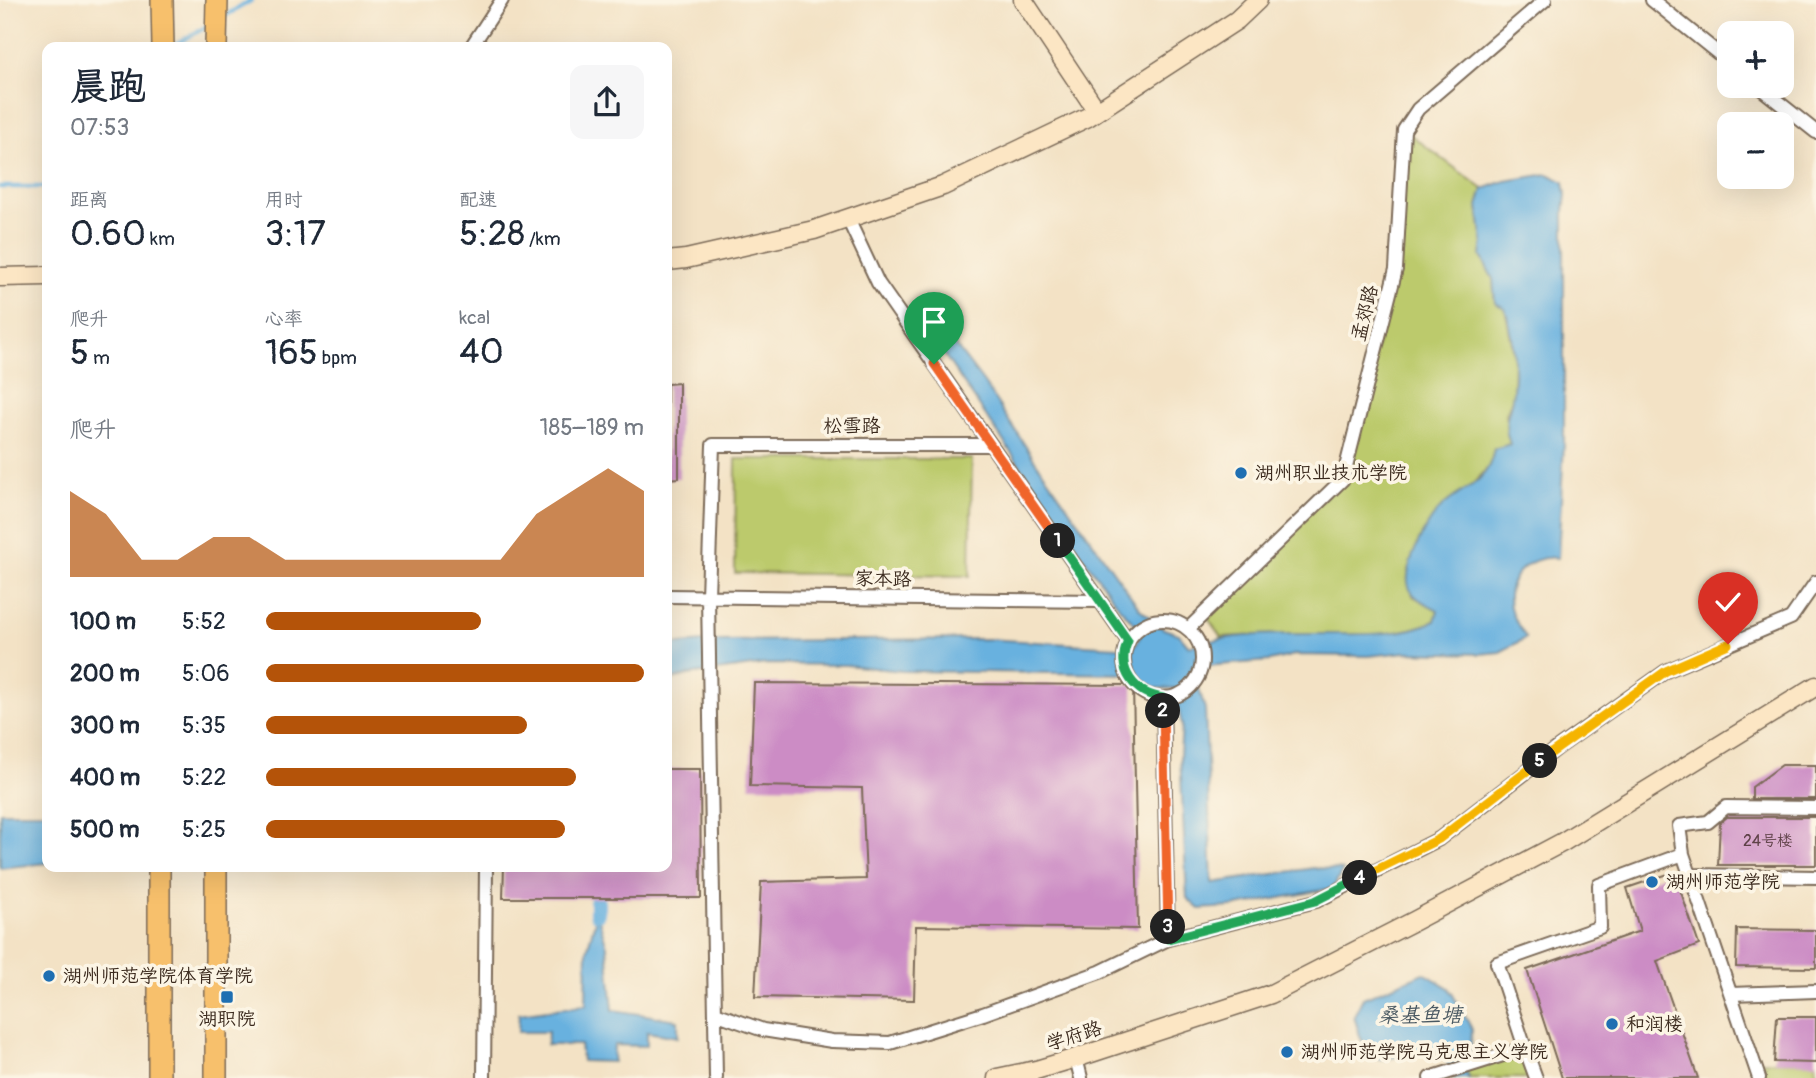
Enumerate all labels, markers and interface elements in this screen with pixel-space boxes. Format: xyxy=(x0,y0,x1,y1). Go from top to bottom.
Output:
map controls xyxy=(1717,21,1794,189)
button: + xyxy=(1717,21,1794,98)
text: 晨跑 xyxy=(70,63,146,111)
button: share xyxy=(570,65,644,139)
button: − xyxy=(1717,112,1794,189)
text: 07:53 xyxy=(70,113,129,142)
text: 距离 xyxy=(70,188,108,212)
text: 用时 xyxy=(265,188,303,212)
text: 配速 xyxy=(459,188,497,212)
text: 0.60 xyxy=(70,212,146,256)
text: 3:17 xyxy=(265,212,326,256)
text: 5:28 xyxy=(459,212,525,256)
text: km xyxy=(146,227,175,251)
text: /km xyxy=(525,227,561,251)
street label: 孟郊路 xyxy=(1346,282,1384,344)
pin xyxy=(904,292,964,364)
icon: arrive xyxy=(915,303,953,341)
text: kcal xyxy=(459,306,490,330)
text: 爬升 xyxy=(70,307,108,331)
text: 心率 xyxy=(265,307,303,331)
text: 40 xyxy=(459,330,504,374)
text: 5 xyxy=(70,331,89,375)
text: 165 xyxy=(265,331,318,375)
text: m xyxy=(89,346,110,370)
text: bpm xyxy=(318,346,357,370)
text: 185–189 m xyxy=(540,413,644,442)
street label: 松雪路 xyxy=(823,414,881,438)
text: 爬升 xyxy=(70,415,116,444)
place label: 湖州职业技术学院 xyxy=(1255,461,1407,485)
marker: 湖州职业技术学院 xyxy=(1233,465,1249,481)
pin: 1 xyxy=(1040,524,1076,558)
text: 1 xyxy=(1054,528,1061,552)
street label: 家本路 xyxy=(854,567,912,591)
pin xyxy=(1698,572,1758,644)
icon: check xyxy=(1709,583,1747,621)
text: 100 m xyxy=(70,607,136,636)
text: 5:52 xyxy=(182,607,226,636)
text: 200 m xyxy=(70,659,140,688)
text: 5:06 xyxy=(182,659,230,688)
pin: 2 xyxy=(1146,694,1180,728)
text: 2 xyxy=(1157,698,1168,722)
text: 300 m xyxy=(70,711,140,740)
text: 5:35 xyxy=(182,711,226,740)
pin: 5 xyxy=(1522,744,1558,778)
text: 5 xyxy=(1534,748,1545,772)
text: 400 m xyxy=(70,763,140,792)
text: 5:22 xyxy=(182,763,226,792)
text: 500 m xyxy=(70,815,139,844)
text: 5:25 xyxy=(182,815,226,844)
house number: 24号楼 xyxy=(1743,831,1793,851)
pin: 4 xyxy=(1342,860,1378,896)
text: 4 xyxy=(1354,865,1365,889)
place label: 湖州师范学院 xyxy=(1666,870,1780,894)
marker: 湖州师范学院 xyxy=(1644,874,1660,890)
pin: 3 xyxy=(1150,909,1186,944)
text: 3 xyxy=(1162,914,1173,938)
place label: 湖州师范学院体育学院 xyxy=(63,964,253,988)
marker: 湖州师范学院体育学院 xyxy=(41,968,57,984)
marker: 湖职院 xyxy=(219,989,235,1005)
water label: 桑基鱼塘 xyxy=(1378,1002,1464,1029)
place label: 湖职院 xyxy=(198,1007,256,1031)
place label: 和润楼 xyxy=(1626,1012,1683,1036)
street label: 学府路 xyxy=(1043,1016,1105,1056)
marker: 和润楼 xyxy=(1604,1016,1620,1032)
place label: 湖州师范学院马克思主义学院 xyxy=(1301,1040,1548,1064)
marker: 湖州师范学院马克思主义学院 xyxy=(1279,1044,1295,1060)

